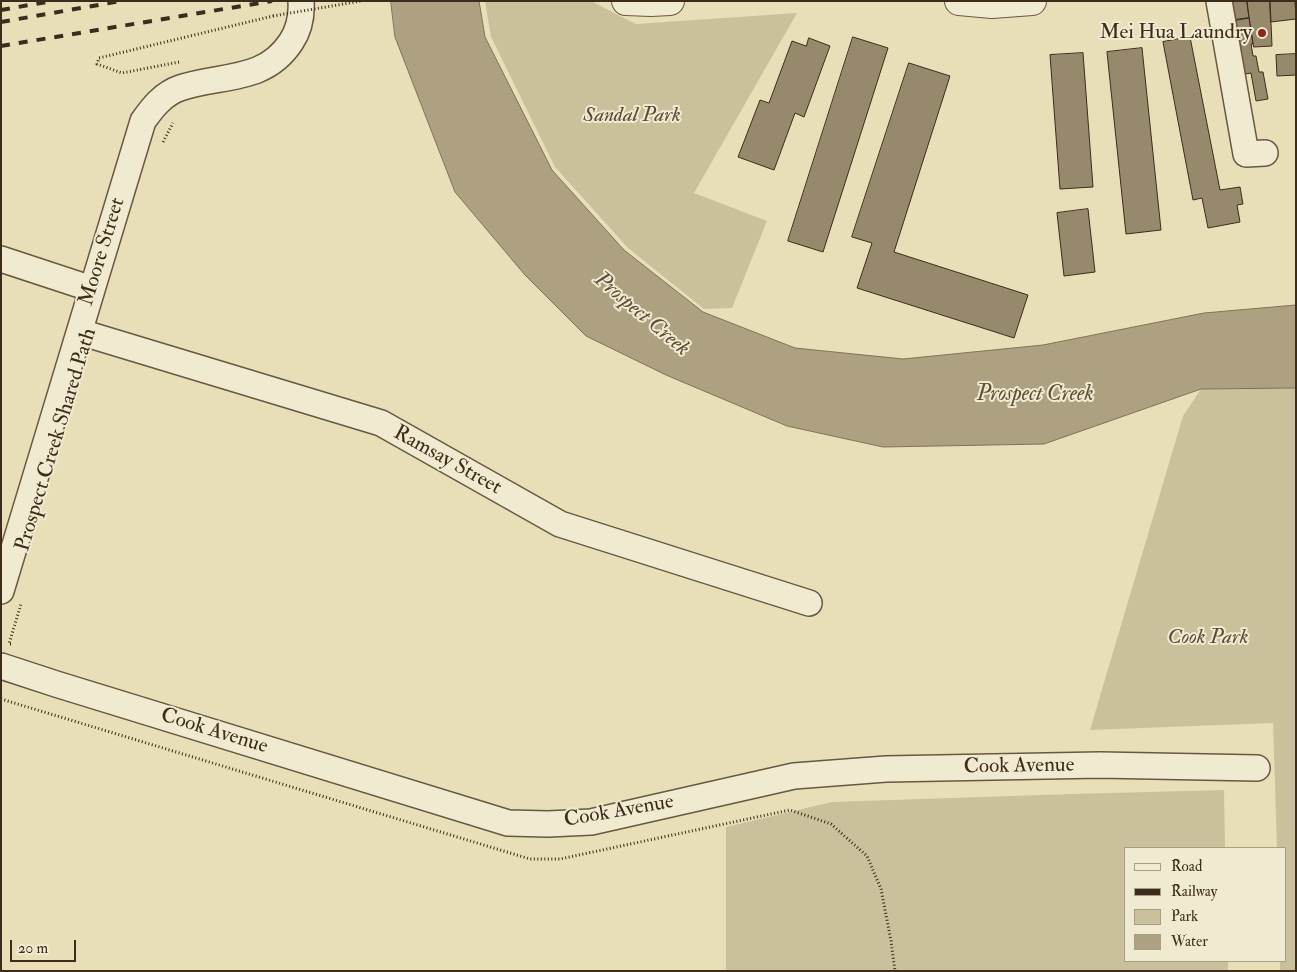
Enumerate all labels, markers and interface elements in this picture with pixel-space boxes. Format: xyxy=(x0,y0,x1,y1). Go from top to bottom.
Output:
place label: Mei Hua Laundry xyxy=(1099,20,1252,46)
marker: Mei Hua Laundry xyxy=(1256,27,1268,39)
park label: Sandal Park xyxy=(583,103,681,129)
street label: Moore Street xyxy=(75,195,131,309)
water label: Prospect Creek xyxy=(588,267,694,363)
street label: Prospect Creek Shared Path xyxy=(11,325,103,555)
water label: Prospect Creek xyxy=(976,382,1094,408)
street label: Ramsay Street xyxy=(388,421,506,501)
park label: Cook Park xyxy=(1168,625,1248,651)
street label: Cook Avenue xyxy=(157,704,271,760)
street label: Cook Avenue xyxy=(963,753,1075,781)
street label: Cook Avenue xyxy=(562,790,676,834)
legend xyxy=(1124,847,1287,962)
text: Road xyxy=(1171,857,1202,876)
text: Railway xyxy=(1171,882,1217,901)
text: Park xyxy=(1171,907,1198,926)
scale bar xyxy=(12,930,79,962)
text: Water xyxy=(1171,932,1208,951)
text: 20 m xyxy=(18,939,48,958)

